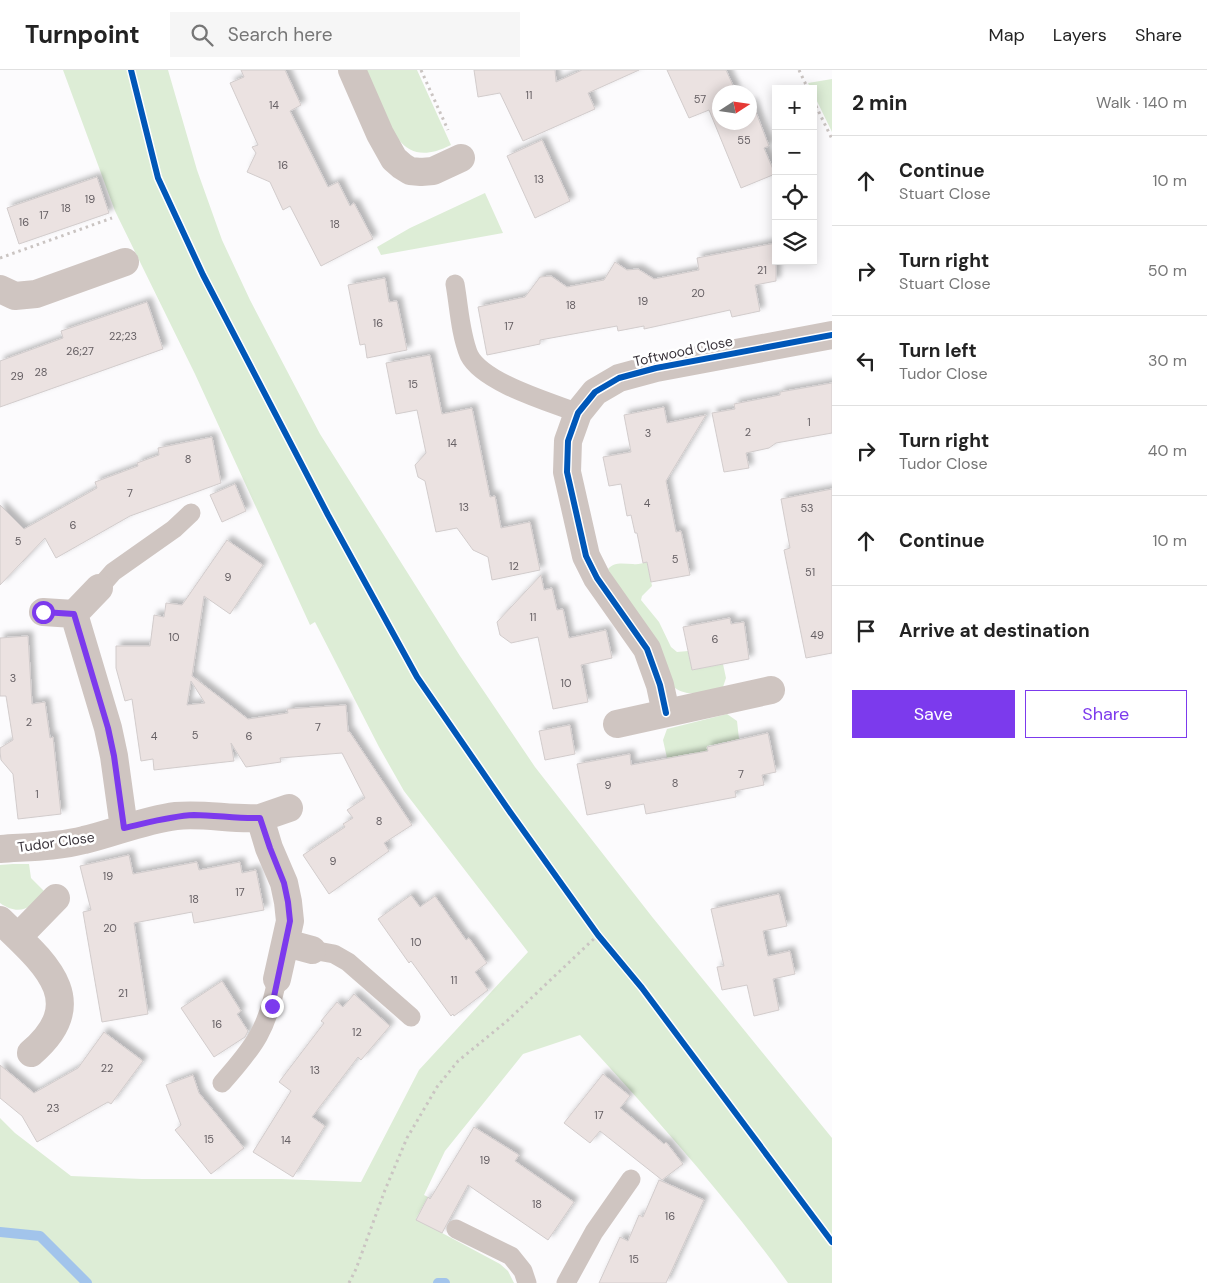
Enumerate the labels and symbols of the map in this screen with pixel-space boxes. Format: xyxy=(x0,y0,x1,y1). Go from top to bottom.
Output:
north arrow xyxy=(712,85,757,130)
house number: 11 xyxy=(526,88,532,102)
house number: 57 xyxy=(694,92,706,106)
house number: 14 xyxy=(269,98,279,112)
house number: 55 xyxy=(737,133,751,147)
house number: 16 xyxy=(278,158,288,172)
house number: 13 xyxy=(534,172,544,186)
house number: 19 xyxy=(85,192,95,206)
house number: 18 xyxy=(61,201,71,215)
house number: 17 xyxy=(39,208,49,222)
house number: 16 xyxy=(19,215,29,229)
house number: 18 xyxy=(330,217,340,231)
house number: 21 xyxy=(757,263,767,277)
house number: 20 xyxy=(691,286,705,300)
house number: 19 xyxy=(638,294,648,308)
house number: 18 xyxy=(566,298,576,312)
house number: 16 xyxy=(373,316,383,330)
house number: 17 xyxy=(504,319,514,333)
house number: 22;23 xyxy=(109,329,137,343)
street label: Toftwood Close xyxy=(632,332,734,370)
house number: 26;27 xyxy=(66,344,94,358)
house number: 28 xyxy=(35,365,47,379)
house number: 29 xyxy=(10,369,24,383)
house number: 15 xyxy=(408,377,418,391)
house number: 1 xyxy=(807,415,811,429)
house number: 2 xyxy=(745,425,751,439)
house number: 3 xyxy=(645,426,651,440)
house number: 14 xyxy=(447,436,457,450)
house number: 8 xyxy=(185,452,191,466)
house number: 7 xyxy=(127,486,133,500)
house number: 4 xyxy=(644,496,651,510)
house number: 13 xyxy=(459,500,469,514)
house number: 53 xyxy=(800,501,814,515)
house number: 6 xyxy=(70,518,77,532)
house number: 5 xyxy=(15,534,22,548)
house number: 5 xyxy=(672,552,679,566)
house number: 12 xyxy=(509,559,519,573)
house number: 51 xyxy=(805,565,815,579)
house number: 9 xyxy=(225,570,232,584)
route start xyxy=(32,601,55,624)
house number: 11 xyxy=(530,610,536,624)
house number: 49 xyxy=(810,628,824,642)
house number: 10 xyxy=(169,630,179,644)
house number: 6 xyxy=(712,632,719,646)
house number: 3 xyxy=(10,671,16,685)
house number: 10 xyxy=(561,676,571,690)
house number: 2 xyxy=(26,715,32,729)
house number: 7 xyxy=(315,720,321,734)
house number: 5 xyxy=(192,728,199,742)
house number: 4 xyxy=(151,729,158,743)
house number: 6 xyxy=(246,729,253,743)
house number: 7 xyxy=(738,767,744,781)
house number: 8 xyxy=(672,776,678,790)
house number: 9 xyxy=(605,778,612,792)
house number: 1 xyxy=(35,787,39,801)
house number: 8 xyxy=(376,814,382,828)
street label: Tudor Close xyxy=(16,828,96,856)
house number: 9 xyxy=(330,854,337,868)
house number: 19 xyxy=(103,869,113,883)
house number: 17 xyxy=(235,885,245,899)
house number: 18 xyxy=(189,892,199,906)
house number: 20 xyxy=(103,921,117,935)
house number: 10 xyxy=(411,935,421,949)
house number: 11 xyxy=(451,973,457,987)
house number: 21 xyxy=(118,986,128,1000)
route end xyxy=(261,995,284,1018)
house number: 16 xyxy=(212,1017,222,1031)
house number: 12 xyxy=(352,1025,362,1039)
house number: 22 xyxy=(101,1061,113,1075)
house number: 13 xyxy=(310,1063,320,1077)
house number: 23 xyxy=(47,1101,59,1115)
house number: 17 xyxy=(594,1108,604,1122)
house number: 15 xyxy=(204,1132,214,1146)
house number: 14 xyxy=(281,1133,291,1147)
house number: 19 xyxy=(480,1153,490,1167)
house number: 18 xyxy=(532,1197,542,1211)
house number: 16 xyxy=(665,1209,675,1223)
house number: 15 xyxy=(629,1252,639,1266)

